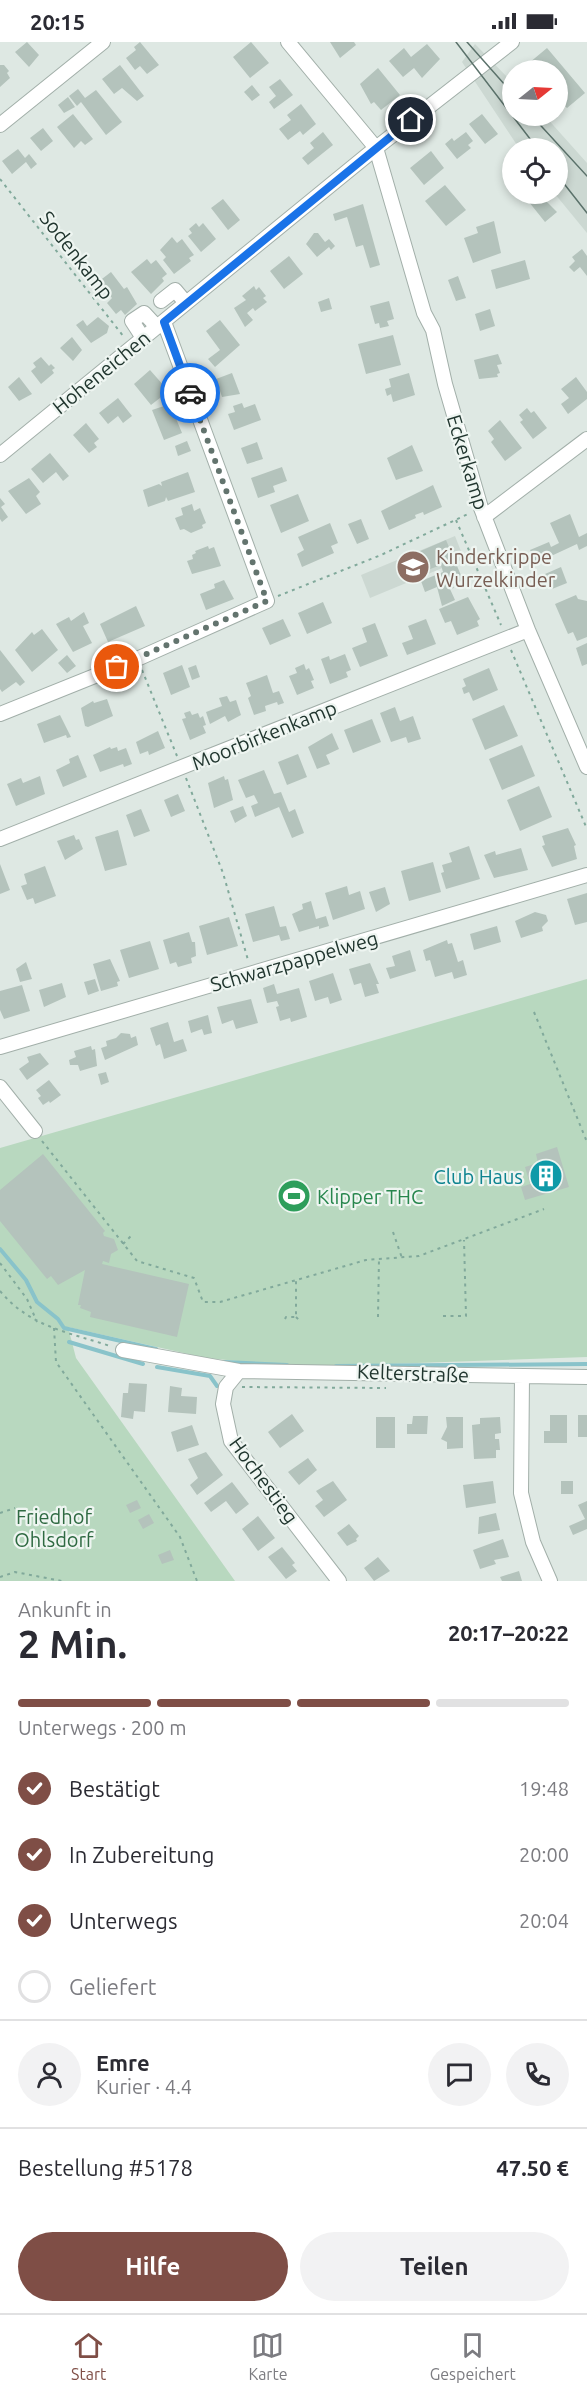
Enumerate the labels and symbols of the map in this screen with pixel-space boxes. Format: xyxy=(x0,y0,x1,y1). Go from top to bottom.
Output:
north arrow xyxy=(502,60,568,126)
pin xyxy=(385,94,436,145)
street label: Sodenkamp xyxy=(35,206,119,304)
street label: Hoheneichen xyxy=(48,326,154,418)
courier xyxy=(160,363,220,423)
street label: Eckerkamp xyxy=(443,412,493,512)
place label: Kinderkrippe Wurzelkinder xyxy=(436,545,556,591)
school or university icon: Kinderkrippe Wurzelkinder xyxy=(395,549,431,585)
pin xyxy=(91,641,142,692)
street label: Moorbirkenkamp xyxy=(188,695,340,775)
street label: Schwarzpappelweg xyxy=(207,926,381,996)
building icon: Club Haus xyxy=(528,1158,564,1194)
place label: Club Haus xyxy=(433,1165,523,1188)
sports icon: Klipper THC xyxy=(276,1178,312,1214)
place label: Klipper THC xyxy=(317,1185,423,1208)
street label: Kelterstraße xyxy=(357,1360,469,1386)
street label: Hochestieg xyxy=(225,1432,303,1528)
park label: Friedhof Ohlsdorf xyxy=(14,1505,94,1551)

